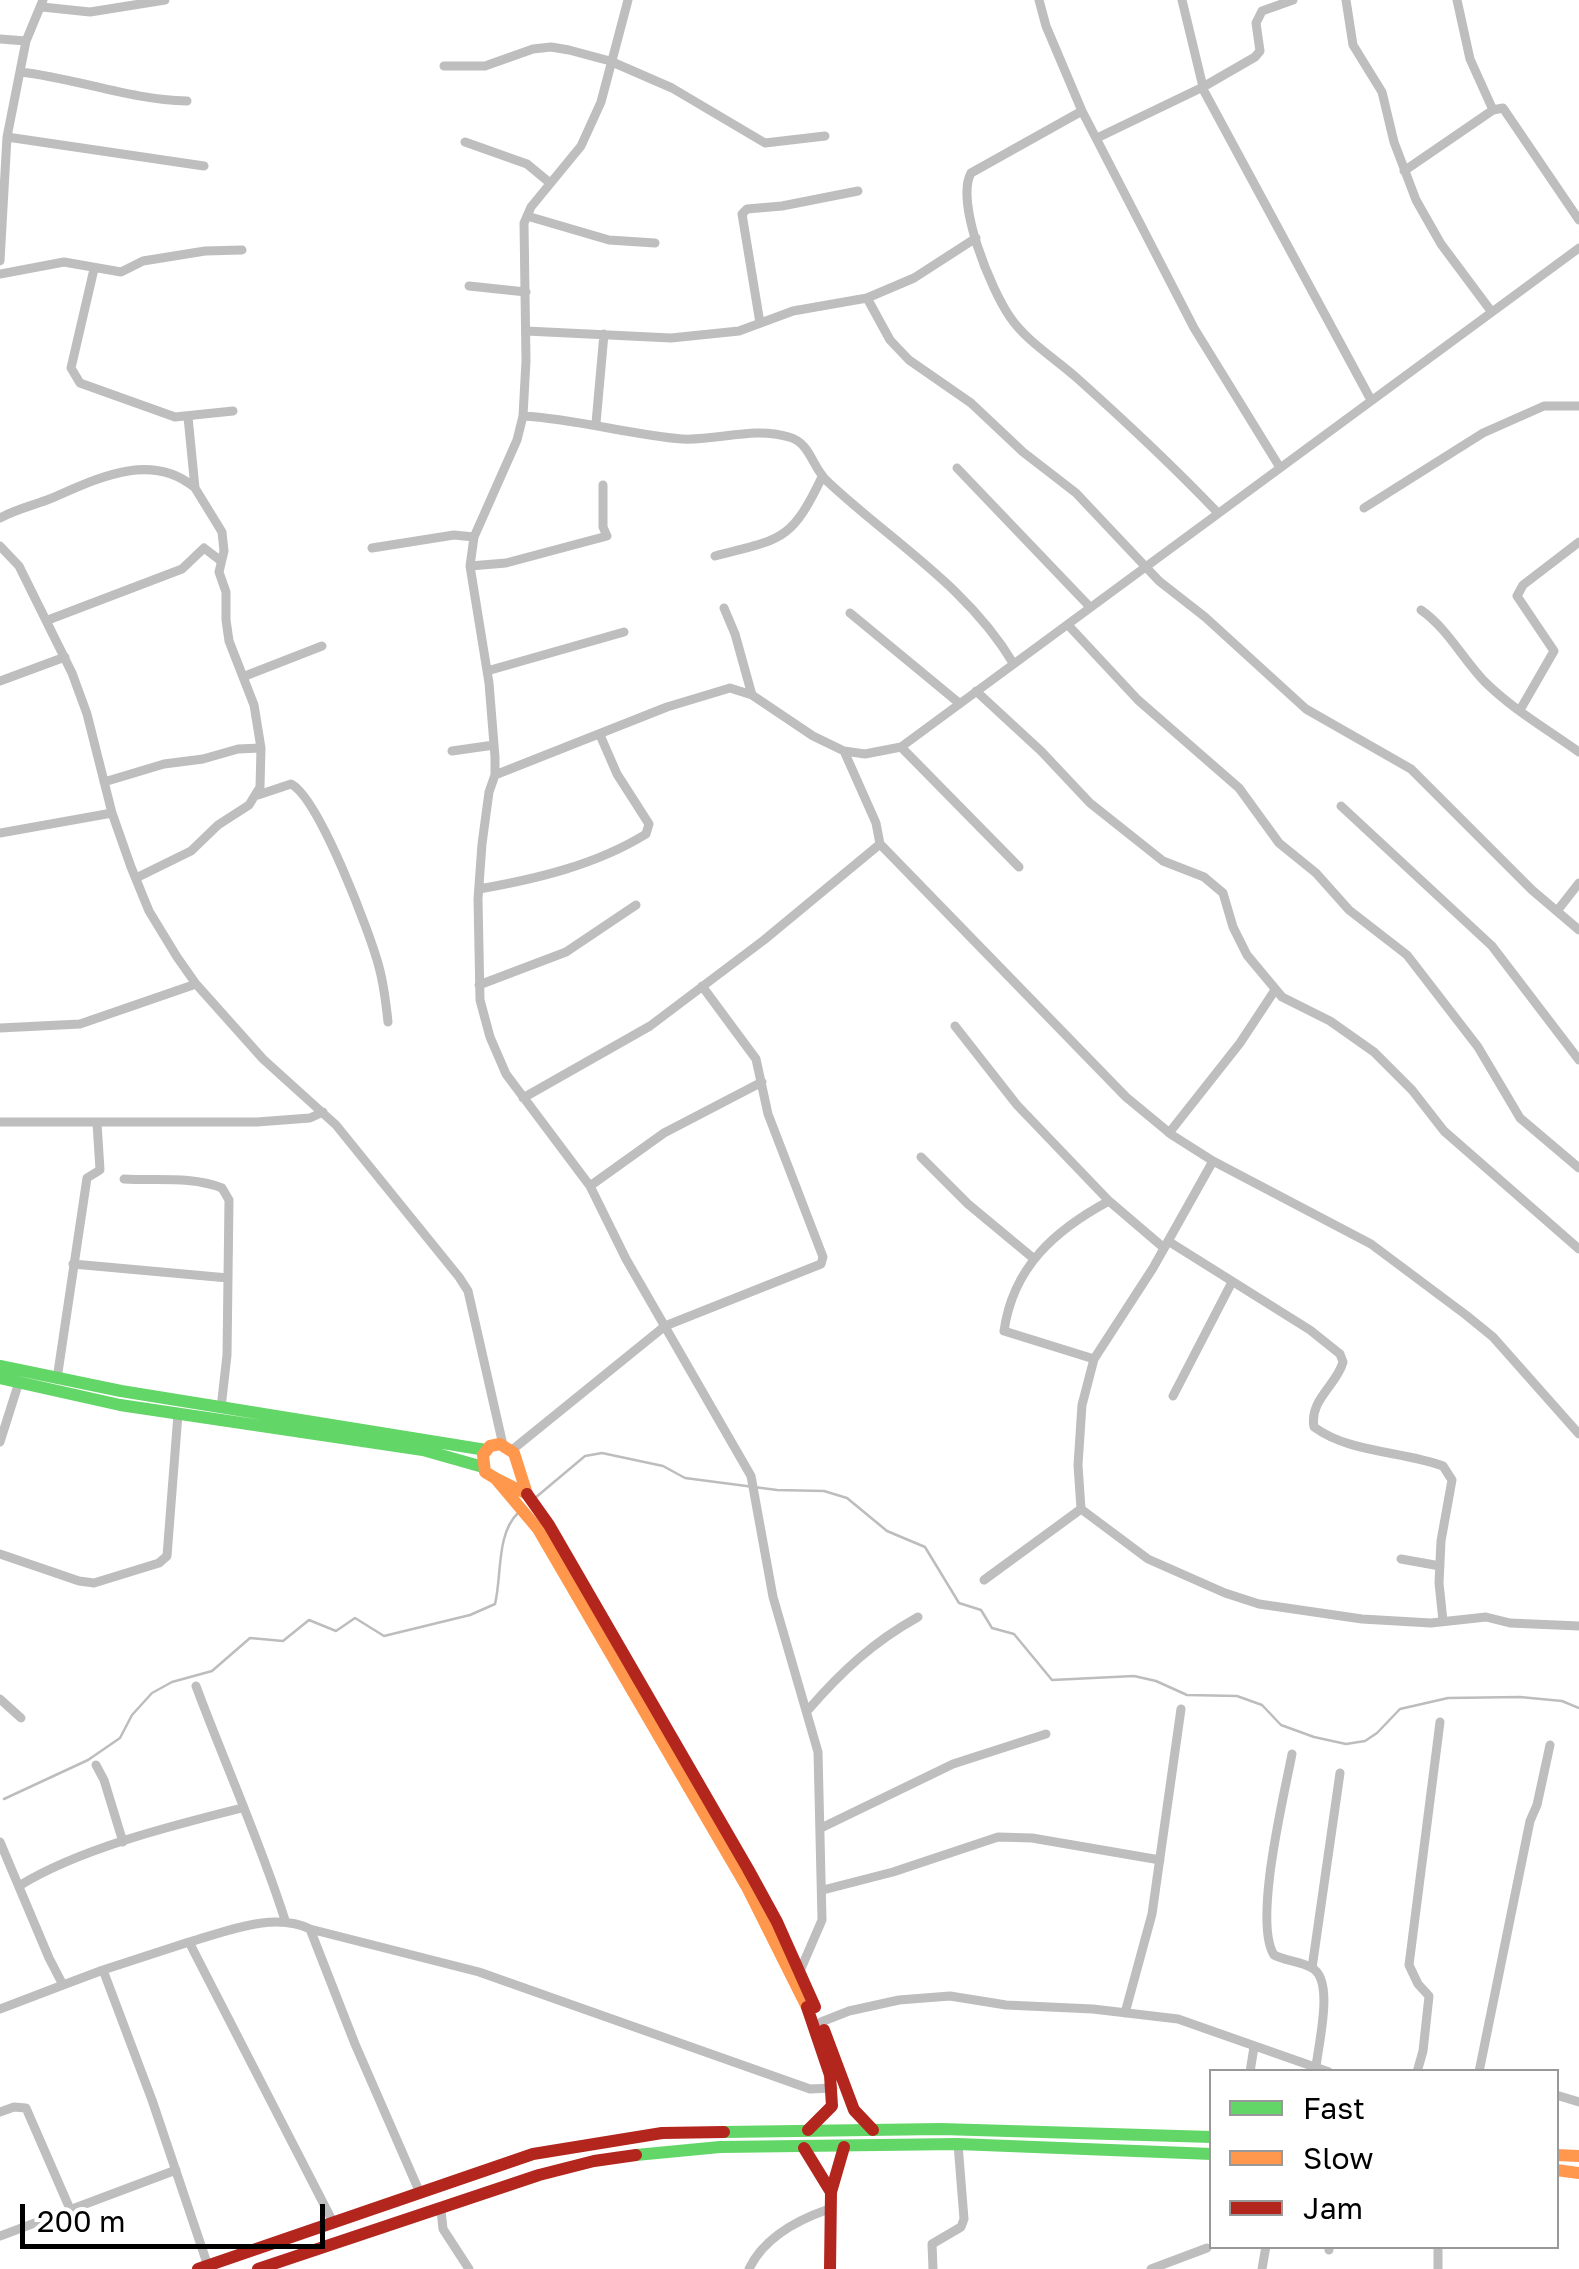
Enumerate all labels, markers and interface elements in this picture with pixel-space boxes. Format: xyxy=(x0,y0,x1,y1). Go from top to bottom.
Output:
legend xyxy=(1209,2069,1559,2249)
text: Fast xyxy=(1303,2090,1365,2126)
text: Slow xyxy=(1303,2140,1374,2176)
scale bar xyxy=(25,2184,330,2246)
text: Jam xyxy=(1303,2190,1363,2226)
text: 200 m xyxy=(37,2203,126,2239)

